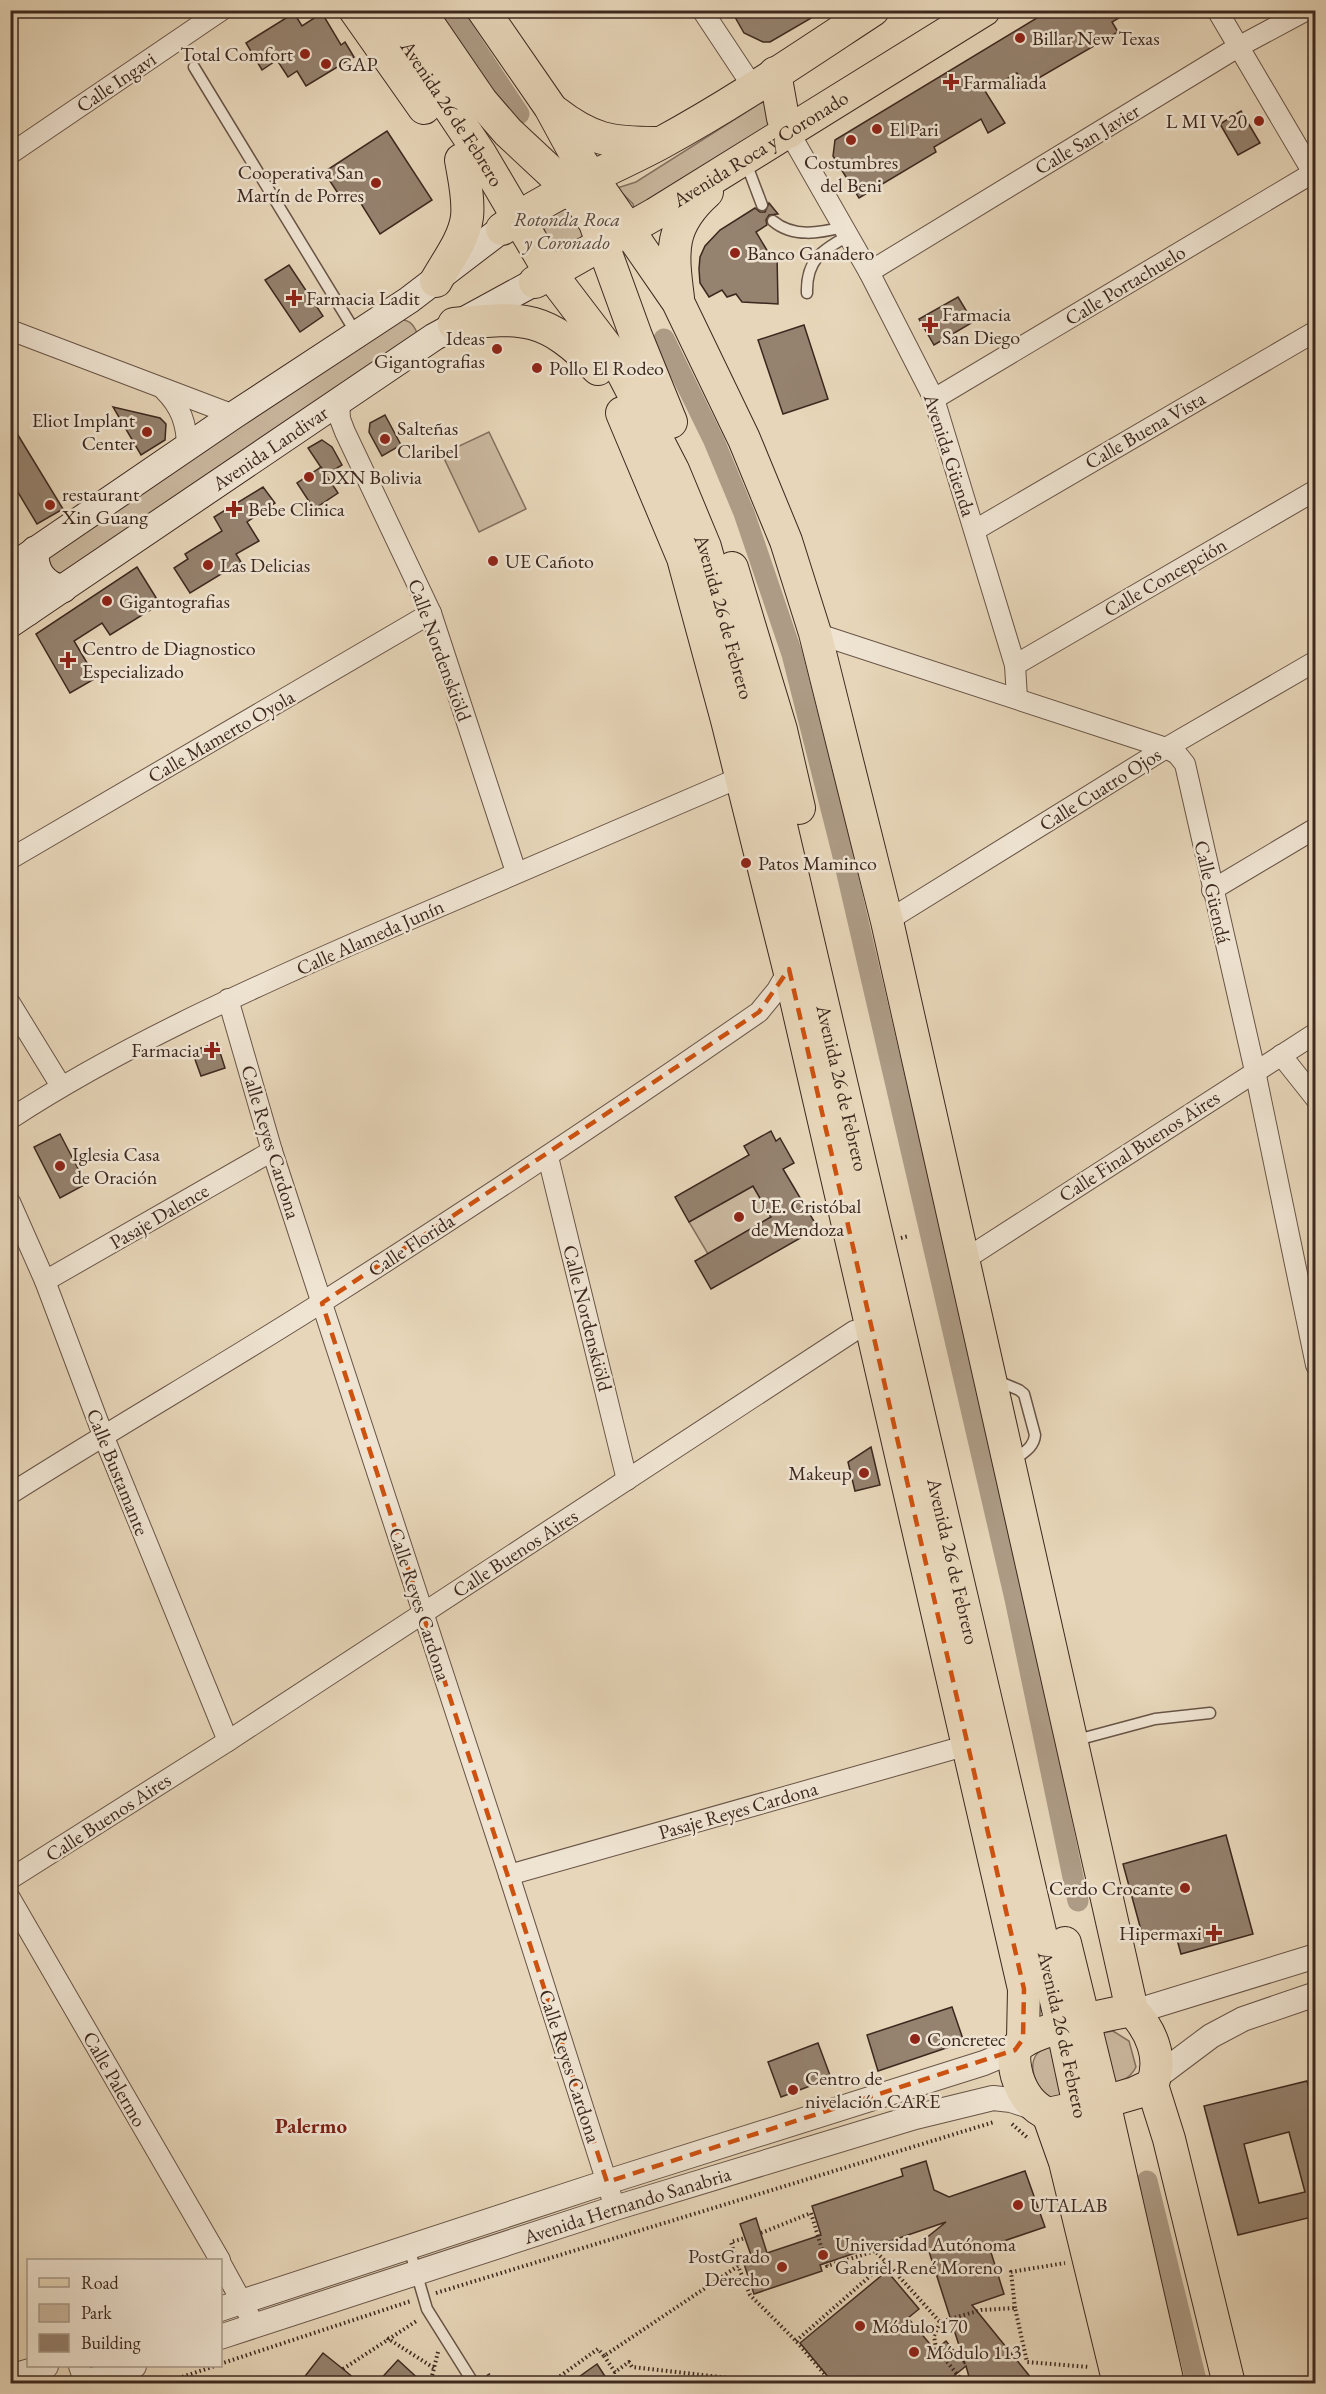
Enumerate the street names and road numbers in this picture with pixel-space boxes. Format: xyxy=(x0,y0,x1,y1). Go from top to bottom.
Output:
street label: Avenida 26 de Febrero xyxy=(394,34,510,192)
street label: Calle Ingavi xyxy=(71,46,161,118)
street label: Avenida Roca y Coronado xyxy=(667,84,853,213)
street label: Calle San Javier xyxy=(1030,97,1145,181)
street label: Calle Portachuelo xyxy=(1060,239,1190,331)
street label: Calle Buena Vista xyxy=(1080,385,1210,475)
street label: Avenida Güenda xyxy=(918,389,982,520)
street label: Avenida Landivar xyxy=(206,399,333,497)
street label: Avenida 26 de Febrero xyxy=(688,529,760,702)
street label: Calle Concepción xyxy=(1099,531,1231,623)
street label: Calle Nordenskiöld xyxy=(402,575,478,726)
street label: Calle Mamerto Oyola xyxy=(143,683,299,789)
street label: Calle Cuatro Ojos xyxy=(1034,741,1166,837)
street label: Calle Güendá xyxy=(1189,838,1237,946)
street label: Calle Alameda Junín xyxy=(292,893,448,981)
street label: Avenida 26 de Febrero xyxy=(810,1001,874,1174)
street label: Calle Reyes Cardona xyxy=(235,1062,307,1222)
street label: Calle Final Buenos Aires xyxy=(1054,1084,1224,1208)
street label: Pasaje Dalence xyxy=(105,1177,213,1255)
street label: Calle Florida xyxy=(363,1207,459,1283)
street label: Calle Nordenskiöld xyxy=(557,1242,619,1395)
street label: Calle Bustamante xyxy=(81,1405,155,1540)
street label: Avenida 26 de Febrero xyxy=(921,1475,985,1647)
street label: Calle Buenos Aires xyxy=(447,1503,583,1603)
street label: Calle Reyes Cardona xyxy=(383,1524,457,1684)
street label: Calle Buenos Aires xyxy=(40,1767,176,1867)
street label: Pasaje Reyes Cardona xyxy=(655,1775,821,1845)
street label: Avenida 26 de Febrero xyxy=(1032,1948,1094,2121)
street label: Calle Reyes Cardona xyxy=(533,1986,607,2146)
street label: Calle Palermo xyxy=(77,2026,153,2132)
street label: Avenida Hernando Sanabria xyxy=(519,2161,734,2250)

